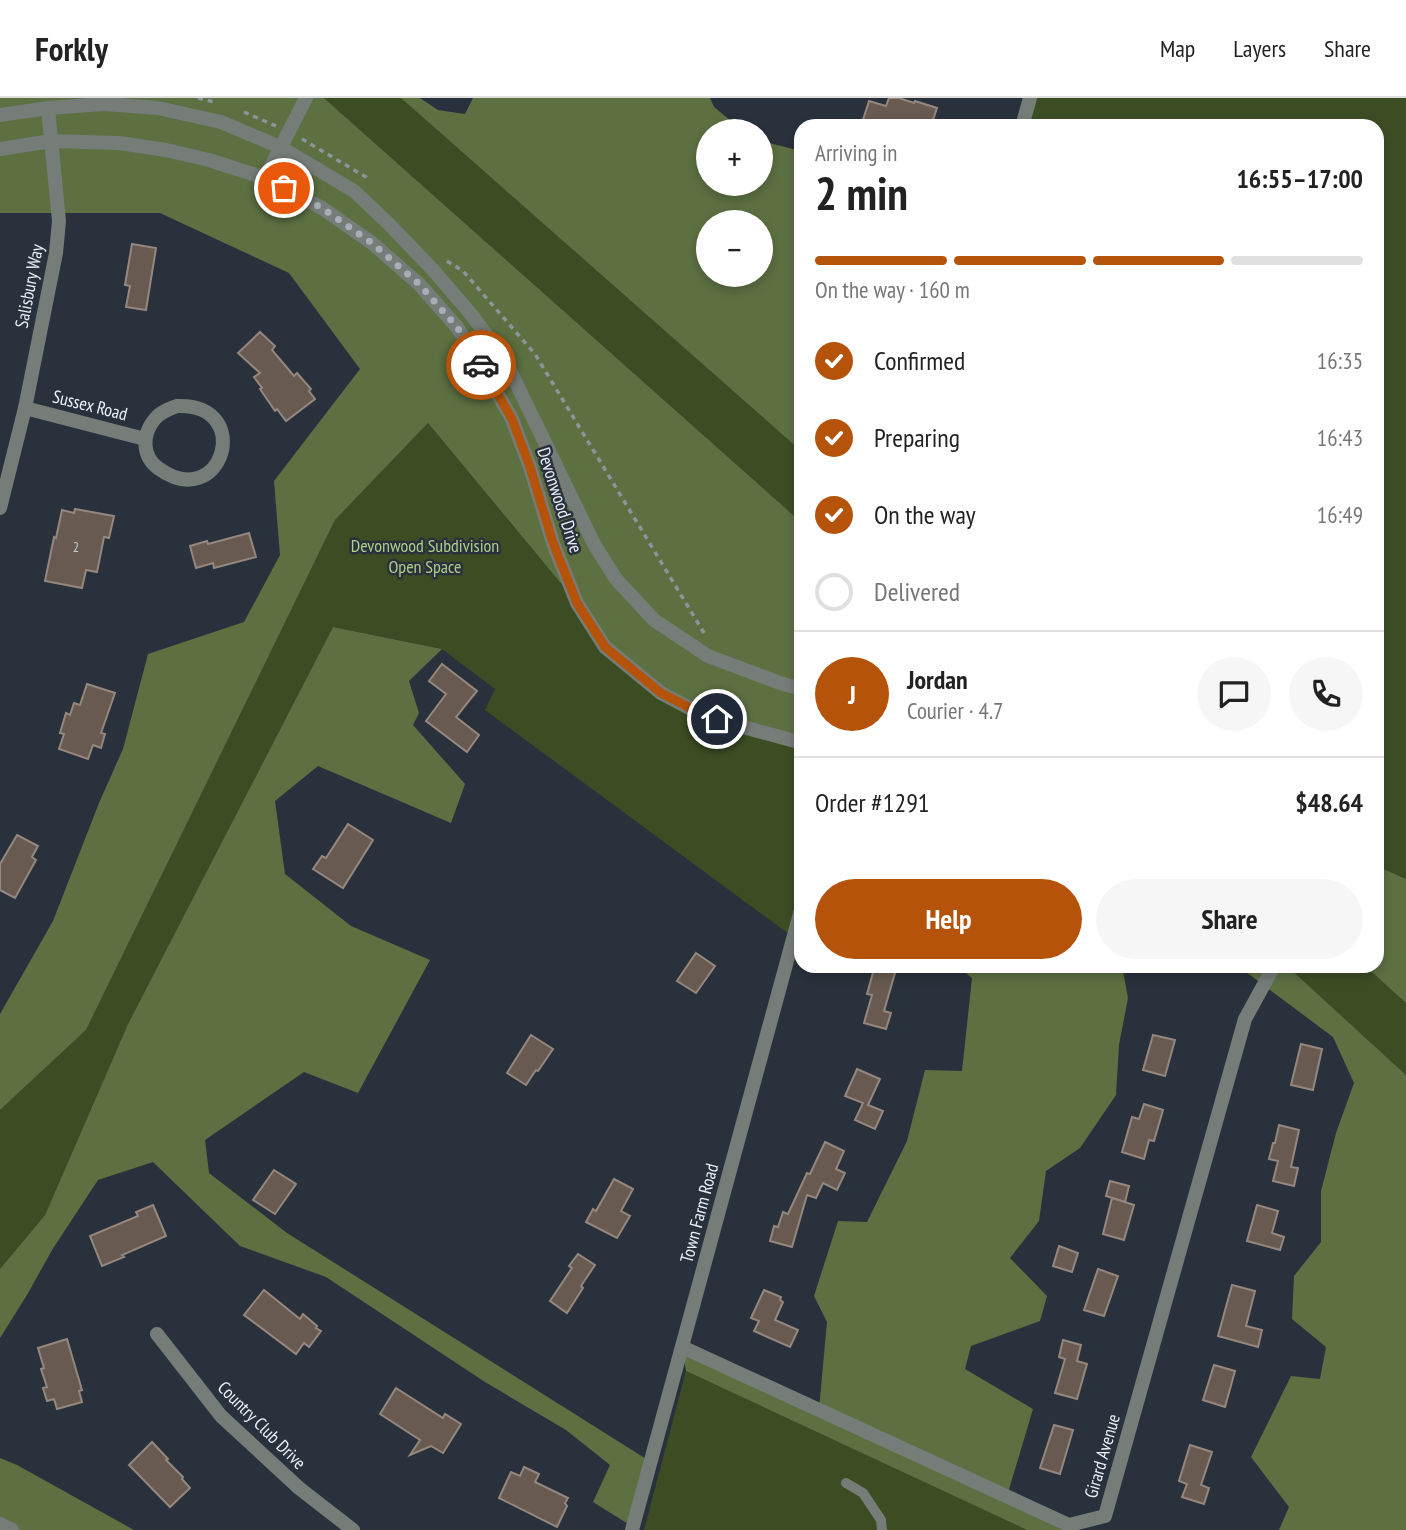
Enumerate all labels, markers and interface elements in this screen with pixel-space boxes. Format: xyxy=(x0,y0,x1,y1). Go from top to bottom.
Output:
text: Forkly xyxy=(35,27,108,70)
text: Map xyxy=(1160,33,1195,64)
text: Layers xyxy=(1233,33,1286,64)
text: Share xyxy=(1324,33,1371,64)
map controls xyxy=(696,119,773,287)
button: + xyxy=(696,119,773,196)
text: Arriving in xyxy=(815,138,897,167)
pin xyxy=(254,158,314,218)
text: 16:55–17:00 xyxy=(1236,162,1363,195)
text: 2 min xyxy=(815,163,908,223)
icon: bag xyxy=(265,169,303,207)
button: − xyxy=(696,210,773,287)
street label: Salisbury Way xyxy=(10,242,48,330)
text: On the way · 160 m xyxy=(815,275,970,304)
courier xyxy=(446,330,516,400)
icon: check xyxy=(815,342,853,380)
text: Confirmed xyxy=(874,344,965,377)
icon: car xyxy=(462,346,500,384)
text: 16:35 xyxy=(1317,346,1363,375)
street label: Sussex Road xyxy=(50,385,130,425)
icon: check xyxy=(815,419,853,457)
text: Preparing xyxy=(874,421,960,454)
text: 16:43 xyxy=(1317,423,1363,452)
street label: Devonwood Drive xyxy=(532,444,588,556)
icon: check xyxy=(815,496,853,534)
text: On the way xyxy=(874,498,976,531)
text: 16:49 xyxy=(1317,500,1363,529)
park label: Devonwood Subdivision Open Space xyxy=(351,534,499,578)
house number: 2 xyxy=(73,538,79,556)
text: Delivered xyxy=(874,575,960,608)
button: chat xyxy=(1197,657,1271,731)
button: phone xyxy=(1289,657,1363,731)
text: Jordan xyxy=(907,663,968,696)
text: J xyxy=(848,678,856,711)
pin xyxy=(687,689,747,749)
text: Courier · 4.7 xyxy=(907,696,1003,725)
icon: home xyxy=(698,700,736,738)
text: Order #1291 xyxy=(815,786,930,819)
text: $48.64 xyxy=(1295,786,1363,819)
button: Help xyxy=(815,879,1082,959)
button: Share xyxy=(1096,879,1363,959)
street label: Town Farm Road xyxy=(675,1161,723,1265)
street label: Country Club Drive xyxy=(213,1376,311,1474)
street label: Girard Avenue xyxy=(1079,1411,1125,1501)

